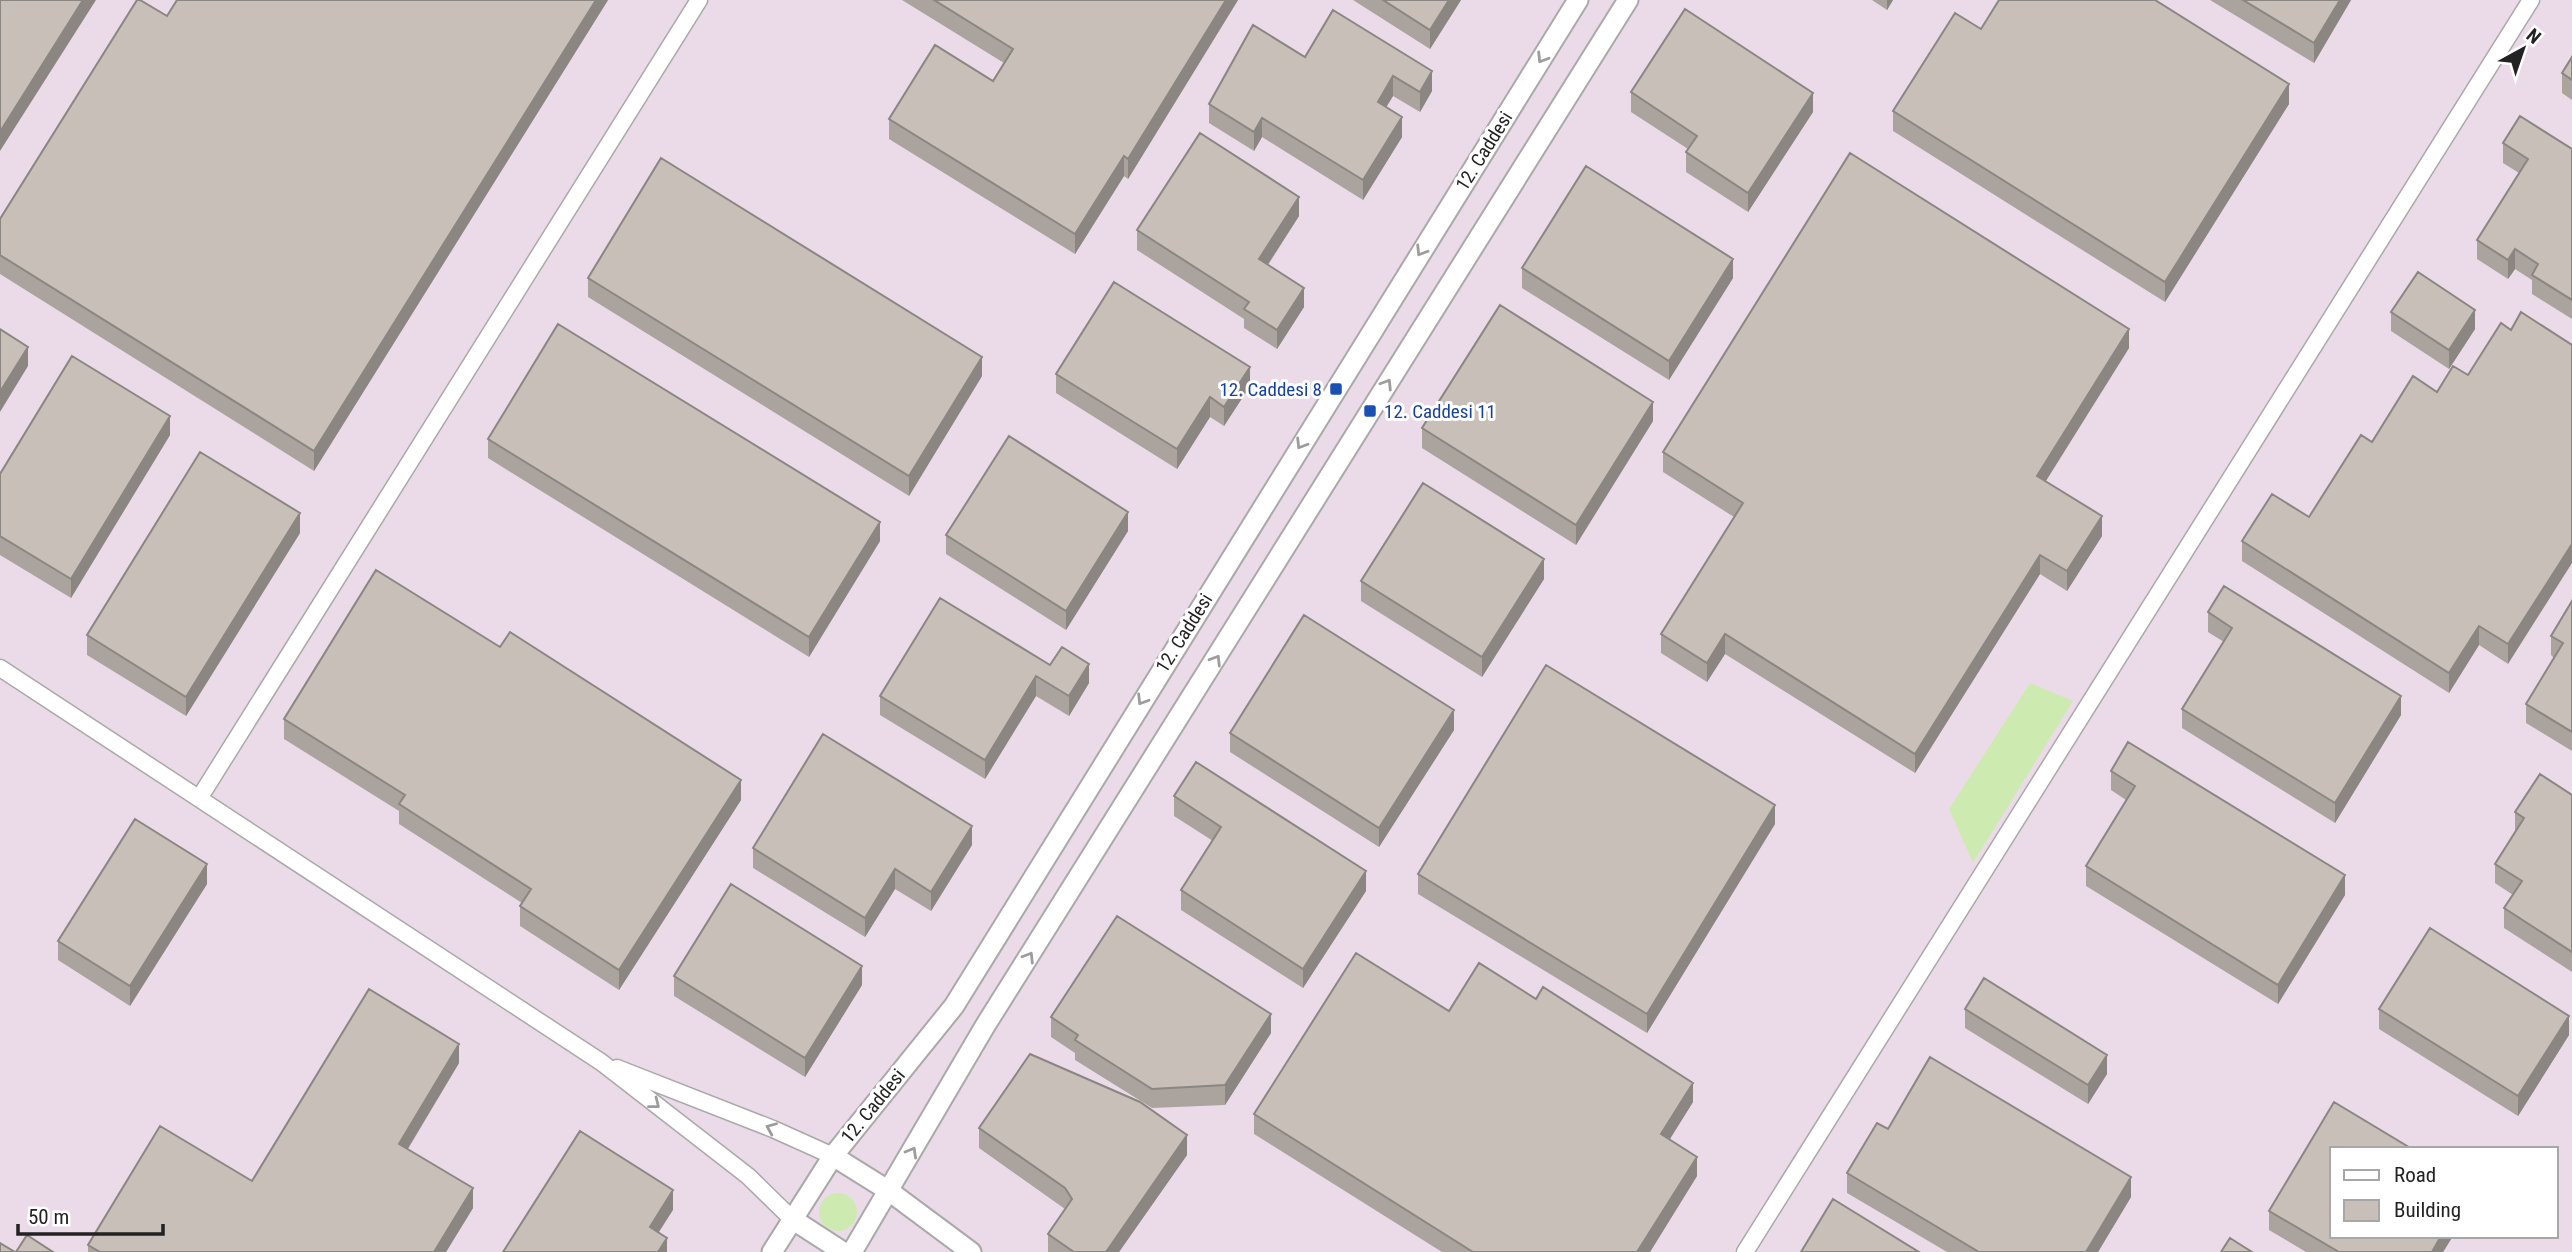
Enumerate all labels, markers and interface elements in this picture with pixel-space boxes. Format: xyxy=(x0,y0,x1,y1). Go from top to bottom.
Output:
north arrow xyxy=(2488,14,2558,84)
text: N xyxy=(2522,24,2545,49)
one-way arrow xyxy=(1537,50,1550,63)
street label: 12. Caddesi xyxy=(1451,107,1517,195)
one-way arrow xyxy=(1417,243,1430,256)
place label: 12. Caddesi 8 xyxy=(1219,378,1322,401)
one-way arrow xyxy=(1379,378,1392,391)
marker: 12. Caddesi 8 xyxy=(1328,381,1344,397)
place label: 12. Caddesi 11 xyxy=(1384,400,1496,423)
marker: 12. Caddesi 11 xyxy=(1362,403,1378,419)
one-way arrow xyxy=(1297,437,1310,450)
street label: 12. Caddesi xyxy=(1151,589,1217,677)
one-way arrow xyxy=(1207,655,1220,668)
one-way arrow xyxy=(1138,692,1151,705)
one-way arrow xyxy=(1021,951,1034,964)
street label: 12. Caddesi xyxy=(836,1064,910,1148)
one-way arrow xyxy=(647,1095,660,1108)
one-way arrow xyxy=(766,1122,778,1136)
one-way arrow xyxy=(904,1146,917,1159)
legend xyxy=(2330,1147,2558,1238)
text: Road xyxy=(2394,1163,2436,1187)
scale bar xyxy=(18,1192,163,1236)
text: Building xyxy=(2394,1198,2461,1222)
text: 50 m xyxy=(28,1205,69,1229)

